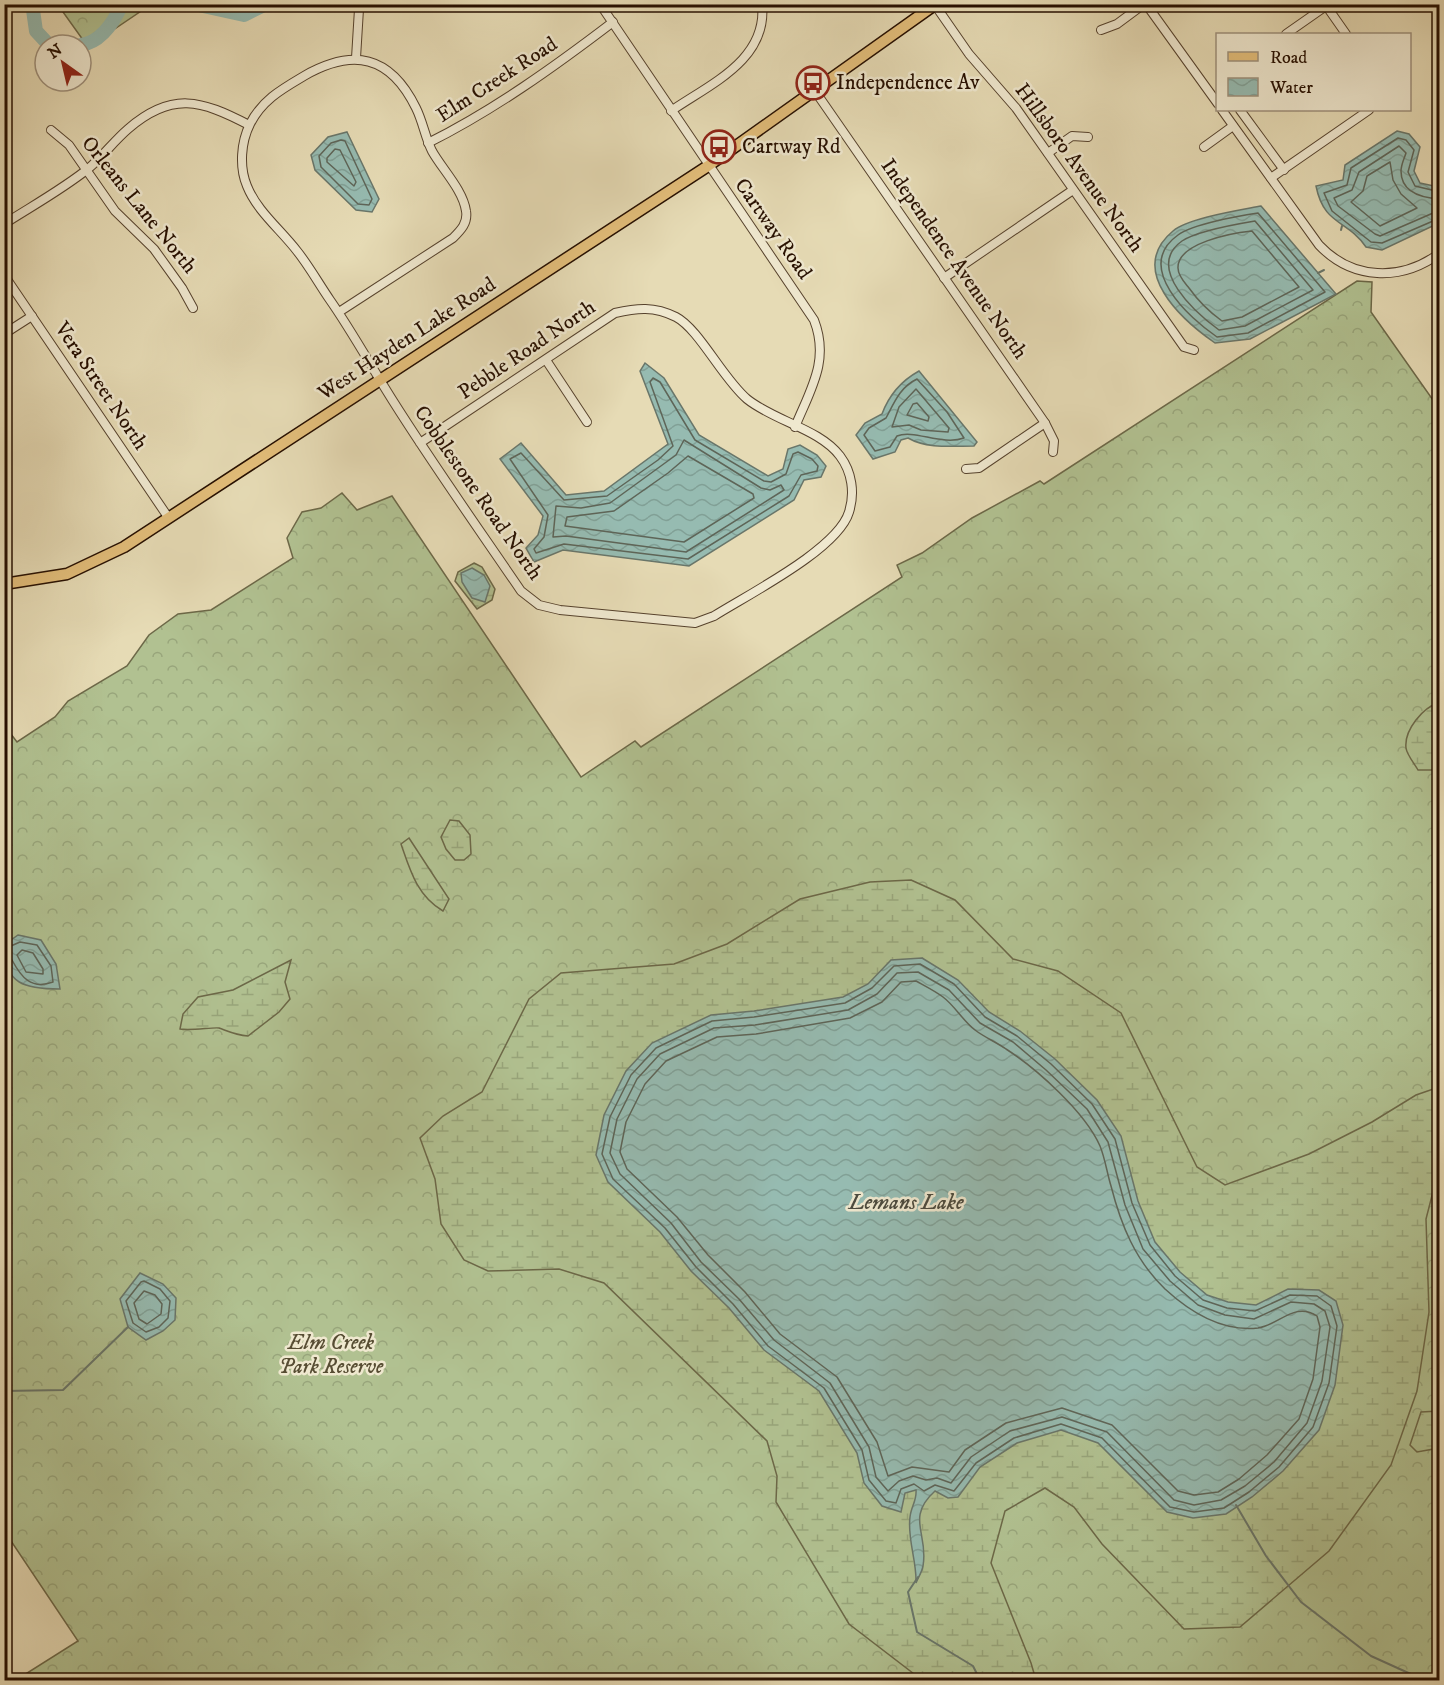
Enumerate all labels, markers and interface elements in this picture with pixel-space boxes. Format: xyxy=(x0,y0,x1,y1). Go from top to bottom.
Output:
street label: Elm Creek Road xyxy=(432,31,563,129)
north arrow xyxy=(33,33,93,93)
legend xyxy=(1216,33,1411,111)
text: N xyxy=(44,39,66,63)
text: Road xyxy=(1270,47,1307,69)
bus stop icon: Independence Av xyxy=(795,65,831,101)
place label: Independence Av xyxy=(836,70,980,96)
text: Water xyxy=(1269,77,1313,99)
street label: Hillsboro Avenue North xyxy=(1009,78,1149,258)
bus stop icon: Cartway Rd xyxy=(701,129,737,165)
street label: Orleans Lane North xyxy=(76,131,202,279)
place label: Cartway Rd xyxy=(742,134,841,160)
street label: Independence Avenue North xyxy=(875,154,1033,364)
street label: Cartway Road xyxy=(729,173,818,285)
street label: West Hayden Lake Road xyxy=(312,271,501,407)
street label: Pebble Road North xyxy=(453,294,601,406)
street label: Vera Street North xyxy=(48,316,153,455)
street label: Cobblestone Road North xyxy=(408,401,548,585)
water label: Lemans Lake xyxy=(847,1189,964,1216)
park label: Elm Creek Park Reserve xyxy=(279,1330,384,1380)

